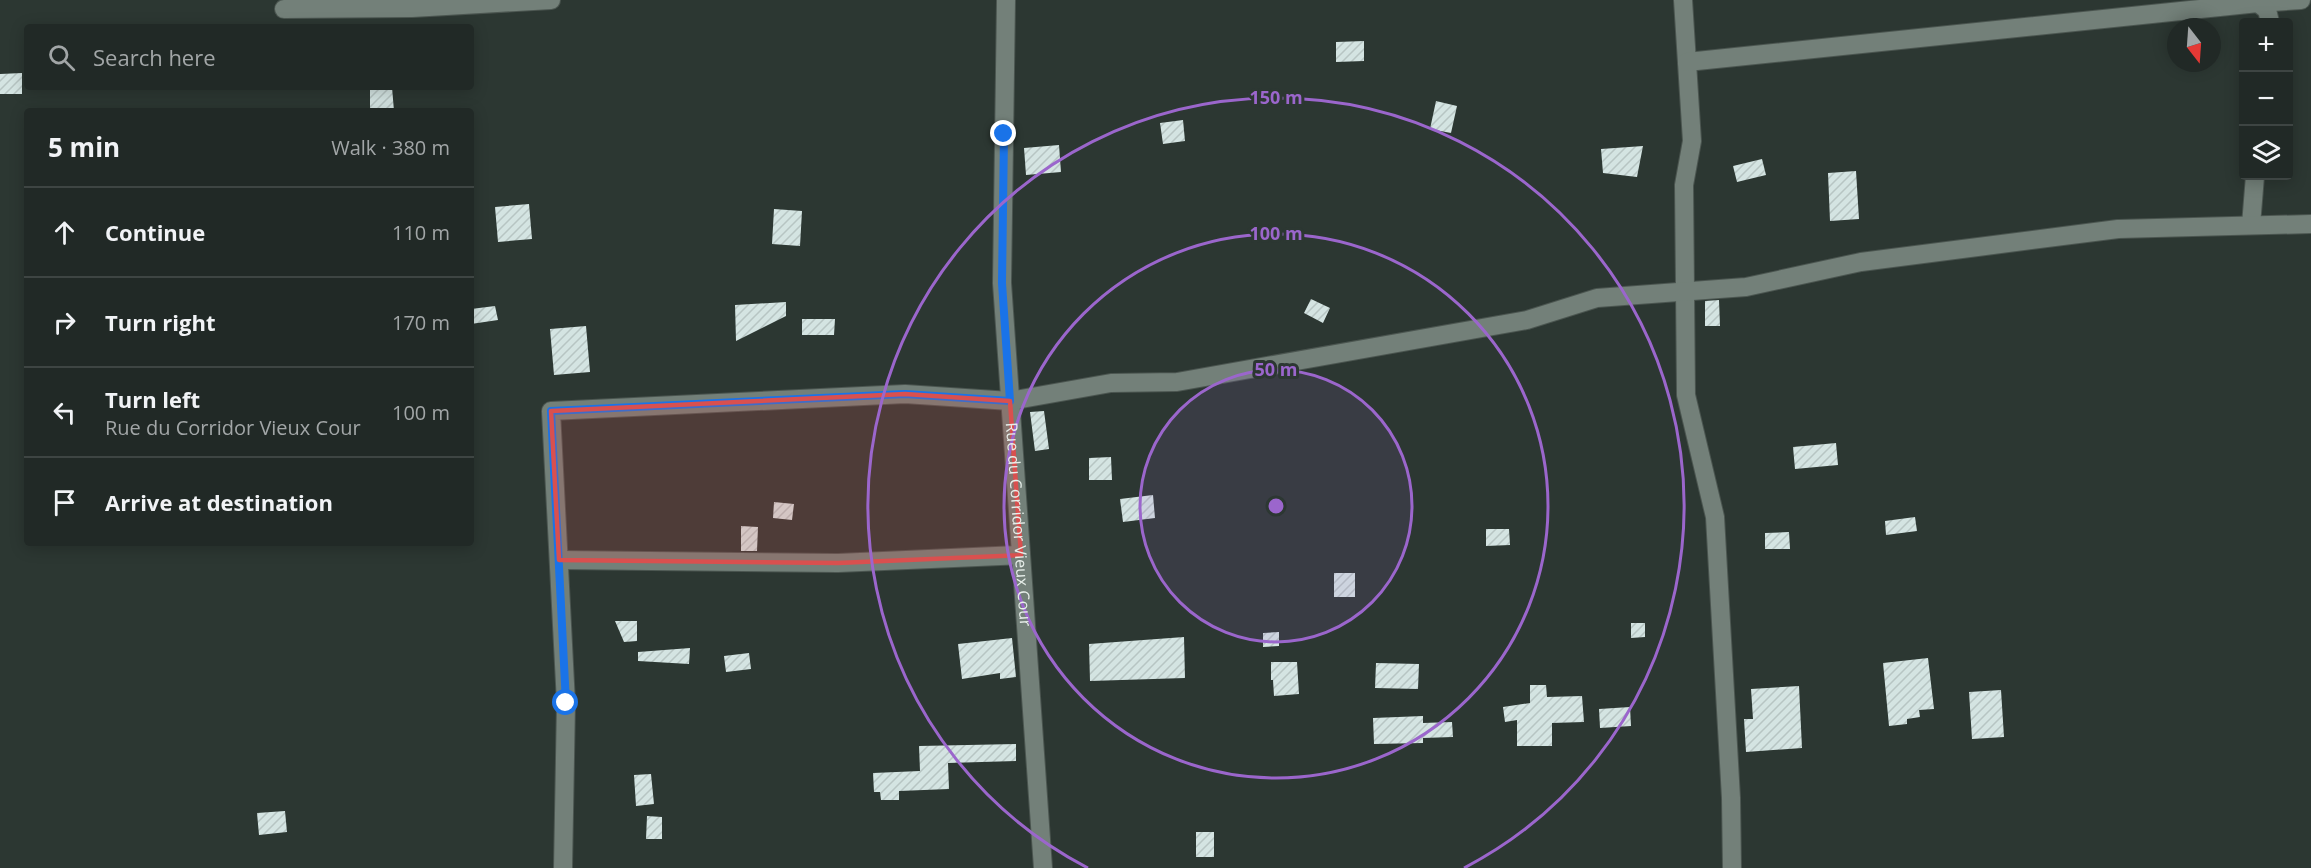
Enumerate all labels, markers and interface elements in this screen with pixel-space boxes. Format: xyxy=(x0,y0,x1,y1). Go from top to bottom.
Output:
north arrow xyxy=(2167,18,2221,72)
map controls xyxy=(2239,18,2293,180)
button: + xyxy=(2239,18,2293,72)
search box xyxy=(24,24,474,90)
icon: search xyxy=(45,41,78,74)
text: Search here xyxy=(93,42,216,72)
button: − xyxy=(2239,72,2293,126)
text: 150 m xyxy=(1249,85,1303,109)
route end xyxy=(990,120,1016,146)
button: layers xyxy=(2239,126,2293,180)
text: 5 min xyxy=(48,129,120,165)
text: Walk · 380 m xyxy=(331,134,450,161)
icon: ahead xyxy=(48,216,81,249)
text: Continue xyxy=(105,217,205,247)
text: 110 m xyxy=(392,219,450,246)
text: 100 m xyxy=(1249,221,1303,245)
icon: right xyxy=(48,306,81,339)
text: Turn right xyxy=(105,307,216,337)
text: 170 m xyxy=(392,309,450,336)
text: 50 m xyxy=(1255,357,1297,381)
text: Turn left xyxy=(105,384,200,414)
icon: left xyxy=(48,396,81,429)
text: 100 m xyxy=(392,399,450,426)
text: Rue du Corridor Vieux Cour xyxy=(105,414,361,441)
street label: Rue du Corridor Vieux Cour xyxy=(1001,422,1037,628)
icon: arrive xyxy=(48,486,81,519)
text: Arrive at destination xyxy=(105,487,333,517)
centre of rings xyxy=(1266,496,1286,516)
route start xyxy=(552,689,578,715)

